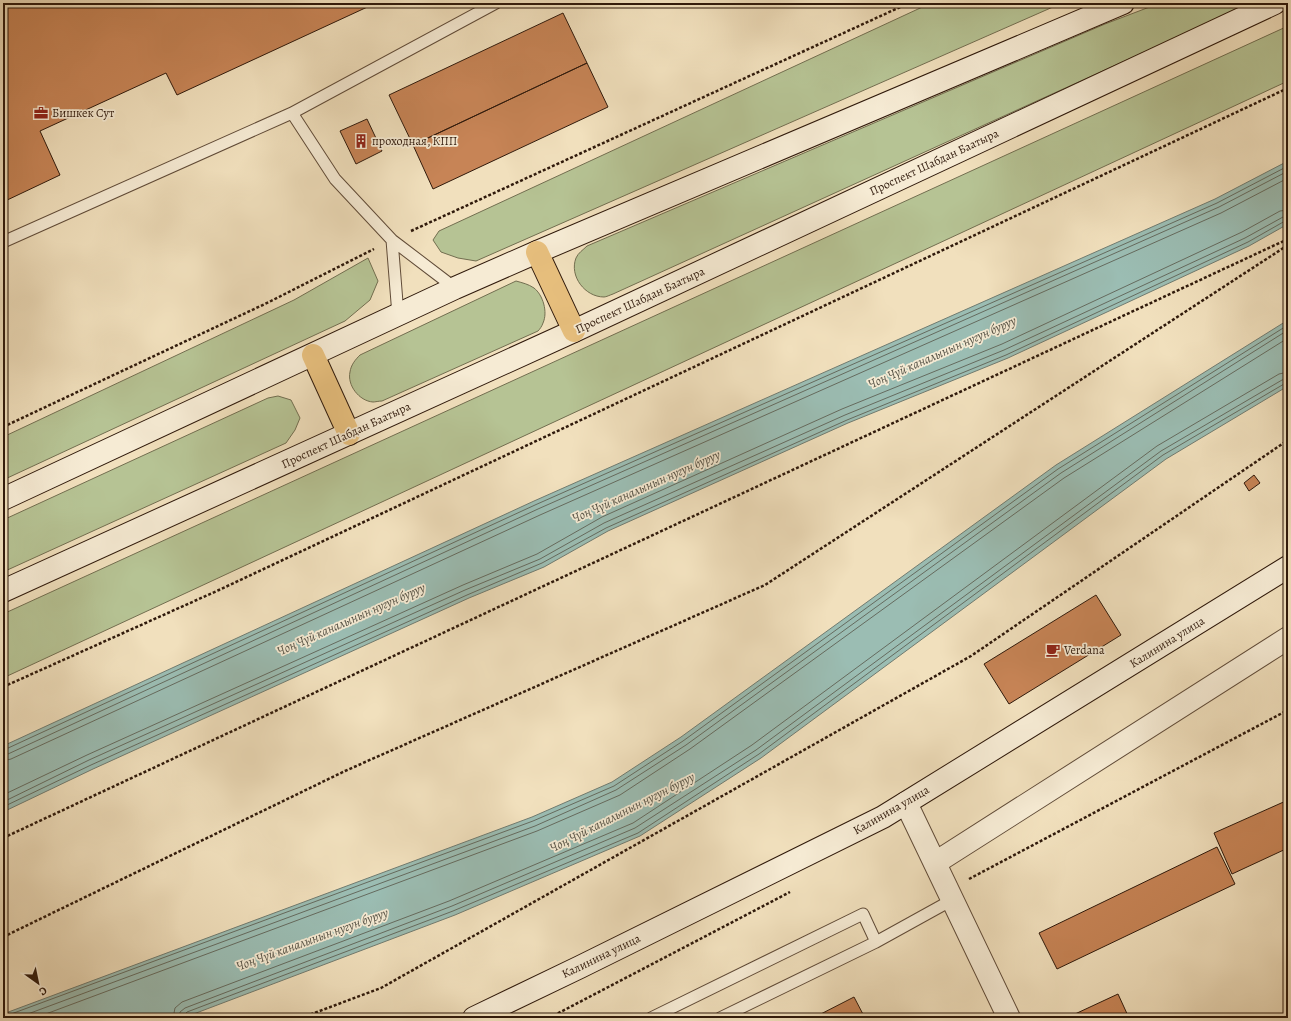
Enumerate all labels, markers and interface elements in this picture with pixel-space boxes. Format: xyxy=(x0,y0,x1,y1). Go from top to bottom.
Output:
office icon: Бишкек Сут xyxy=(33,105,49,121)
place label: Бишкек Сут xyxy=(52,105,115,121)
street label: Проспект Шабдан Баатыра xyxy=(867,125,1002,199)
building icon: проходная, КПП xyxy=(353,133,369,149)
place label: проходная, КПП xyxy=(372,133,457,149)
street label: Проспект Шабдан Баатыра xyxy=(573,263,708,337)
water label: Чоң Чүй каналынын нугун буруу xyxy=(865,311,1019,392)
street label: Проспект Шабдан Баатыра xyxy=(279,398,414,472)
water label: Чоң Чүй каналынын нугун буруу xyxy=(569,445,723,526)
water label: Чоң Чүй каналынын нугун буруу xyxy=(274,578,428,659)
street label: Калинина улица xyxy=(1126,612,1208,671)
cafe icon: Verdana xyxy=(1045,642,1061,658)
place label: Verdana xyxy=(1063,642,1105,658)
water label: Чоң Чүй каналынын нугун буруу xyxy=(547,768,698,856)
street label: Калинина улица xyxy=(850,781,932,838)
water label: Чоң Чүй каналынын нугун буруу xyxy=(234,903,391,974)
street label: Калинина улица xyxy=(559,930,643,982)
north arrow xyxy=(18,963,58,1003)
text: С xyxy=(36,983,50,999)

